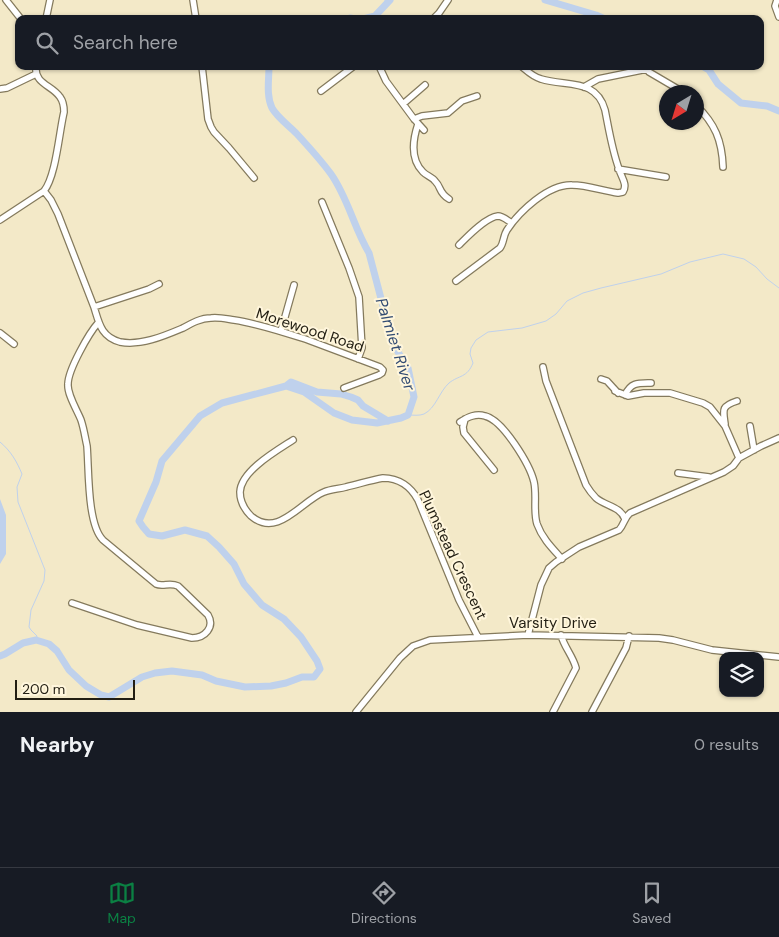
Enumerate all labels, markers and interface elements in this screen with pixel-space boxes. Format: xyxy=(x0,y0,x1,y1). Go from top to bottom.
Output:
search box xyxy=(15,15,764,70)
icon: search xyxy=(33,29,61,57)
text: Search here xyxy=(73,30,178,55)
north arrow xyxy=(659,85,704,130)
water label: Palmiet River xyxy=(371,295,421,394)
street label: Morewood Road xyxy=(254,303,366,357)
street label: Plumstead Crescent xyxy=(414,487,492,623)
street label: Varsity Drive xyxy=(509,613,597,633)
map controls xyxy=(719,652,764,697)
button: layers xyxy=(719,652,764,697)
scale bar xyxy=(15,677,135,700)
text: 200 m xyxy=(22,680,65,698)
text: Nearby xyxy=(20,731,94,759)
text: 0 results xyxy=(694,734,759,755)
tab: Map xyxy=(108,879,136,927)
tab: Directions xyxy=(351,879,417,927)
tab: Saved xyxy=(632,879,671,927)

